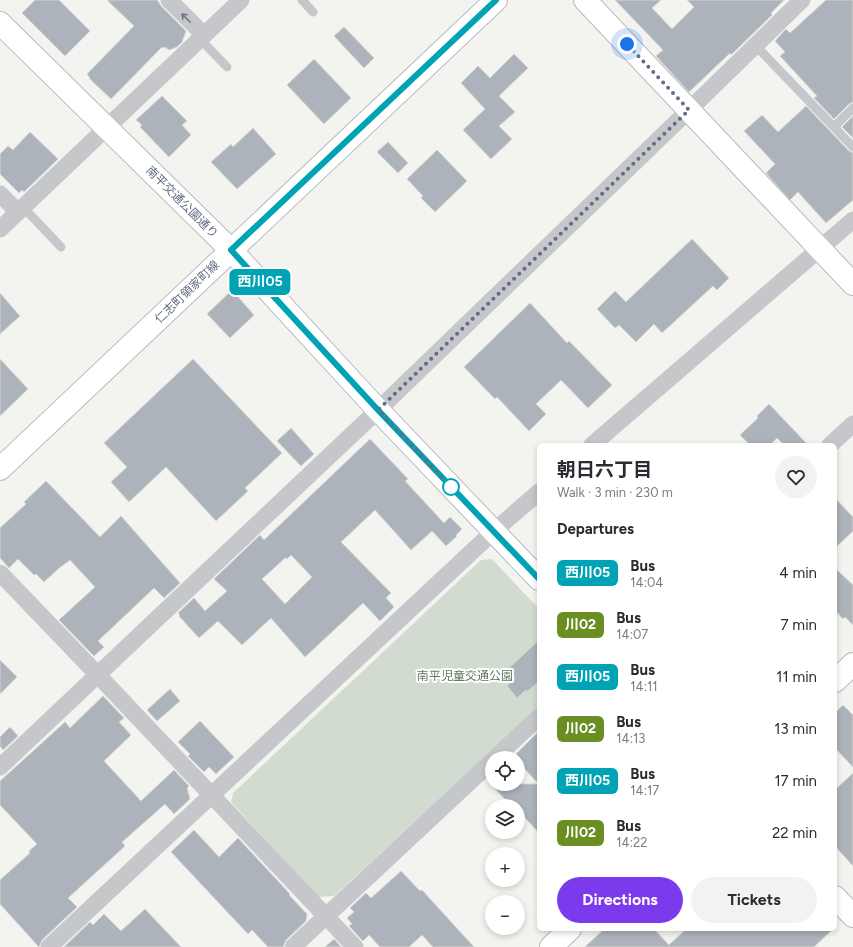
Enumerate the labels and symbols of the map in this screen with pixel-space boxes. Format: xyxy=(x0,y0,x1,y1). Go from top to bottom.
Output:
one-way arrow xyxy=(181,13,191,23)
your location xyxy=(617,34,637,54)
street label: 南平交通公園通り xyxy=(143,163,221,241)
street label: 仁志町領家町線 xyxy=(152,258,222,326)
line badge: 西川05 xyxy=(232,269,288,295)
unlabelled marker xyxy=(442,478,460,496)
park label: 南平児童交通公園 xyxy=(417,669,513,683)

